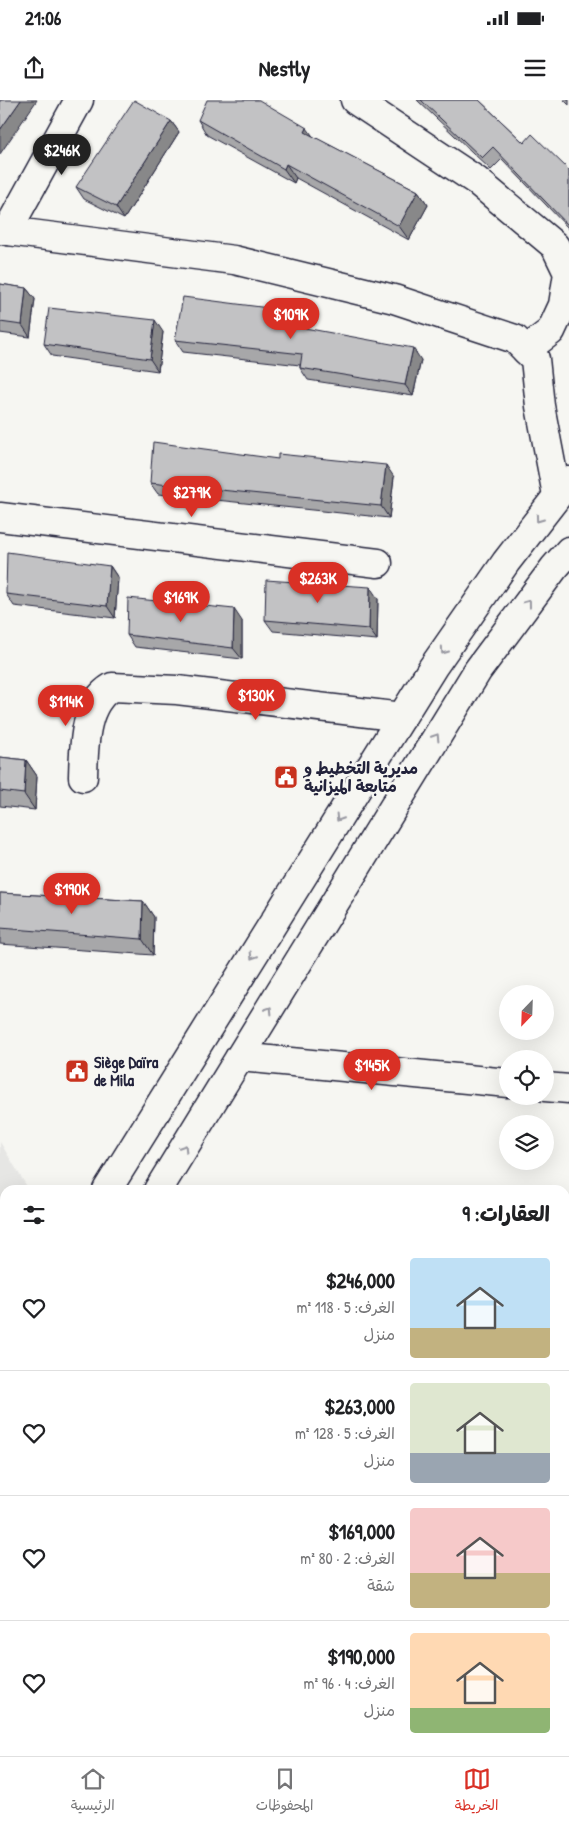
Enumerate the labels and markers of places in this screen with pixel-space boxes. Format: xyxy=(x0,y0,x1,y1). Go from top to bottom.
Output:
pin: $246K xyxy=(27,134,97,176)
pin: $109K xyxy=(256,298,326,340)
pin: $279K xyxy=(157,476,227,518)
pin: $263K xyxy=(283,562,353,604)
pin: $169K xyxy=(146,580,216,623)
pin: $130K xyxy=(221,678,291,721)
pin: $114K xyxy=(31,684,101,727)
place label: مديرية التخطيط و متابعة الميزانية xyxy=(303,757,418,797)
public building icon: مديرية التخطيط و متابعة الميزانية xyxy=(273,764,299,790)
pin: $190K xyxy=(37,872,107,915)
pin: $145K xyxy=(337,1048,407,1091)
place label: Siège Daïra de Mila xyxy=(94,1051,159,1091)
public building icon: Siège Daïra de Mila xyxy=(64,1058,90,1084)

